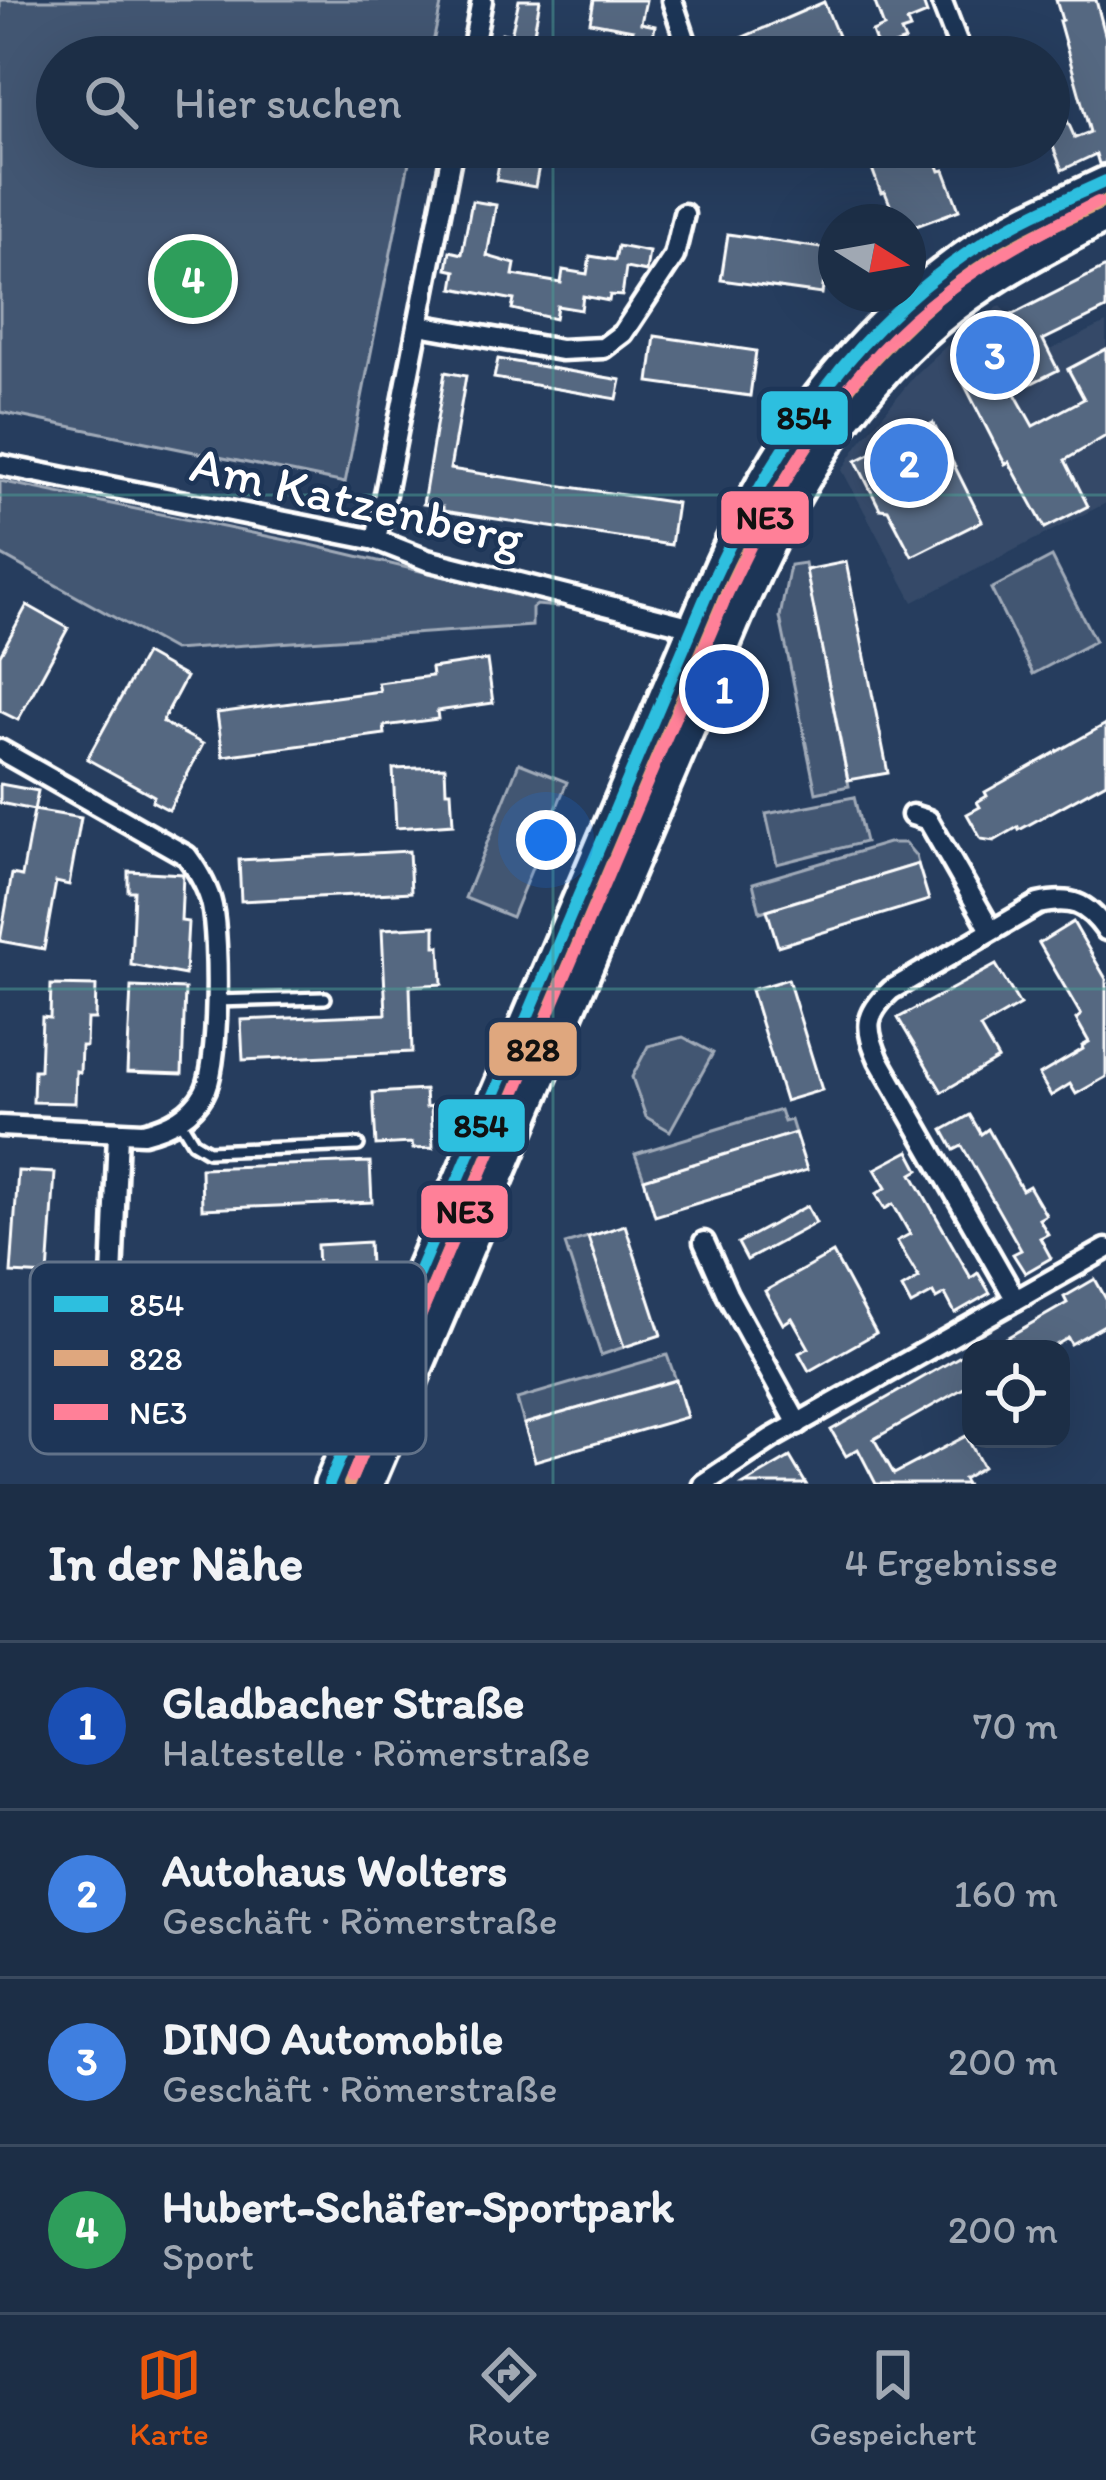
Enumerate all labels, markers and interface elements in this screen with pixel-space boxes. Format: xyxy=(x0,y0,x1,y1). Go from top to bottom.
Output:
search box xyxy=(36,36,1070,168)
icon: search xyxy=(78,69,144,135)
text: Hier suchen xyxy=(174,75,402,129)
north arrow xyxy=(818,204,926,312)
pin: 4 xyxy=(154,234,232,324)
pin: 3 xyxy=(956,310,1034,400)
line badge: 854 xyxy=(759,389,850,447)
text: 854 xyxy=(776,398,832,437)
pin: 2 xyxy=(870,418,948,508)
street label: Am Katzenberg xyxy=(185,433,529,569)
line badge: NE3 xyxy=(719,489,811,546)
text: NE3 xyxy=(736,498,794,537)
pin: 1 xyxy=(685,644,763,734)
your location xyxy=(516,810,576,870)
line badge: 828 xyxy=(487,1020,579,1078)
text: 828 xyxy=(506,1030,560,1069)
line badge: 854 xyxy=(436,1097,527,1154)
text: 854 xyxy=(453,1106,509,1145)
line badge: NE3 xyxy=(419,1183,510,1240)
text: NE3 xyxy=(436,1192,494,1231)
legend xyxy=(30,1262,426,1454)
text: 854 xyxy=(129,1285,184,1324)
text: 828 xyxy=(129,1339,183,1378)
map controls xyxy=(962,1340,1070,1448)
button: locate xyxy=(962,1340,1070,1448)
text: NE3 xyxy=(129,1393,187,1432)
text: In der Nähe xyxy=(48,1532,303,1593)
text: 4 Ergebnisse xyxy=(844,1539,1058,1586)
text: Gladbacher Straße xyxy=(162,1675,524,1729)
text: 1 xyxy=(78,1702,96,1749)
text: 70 m xyxy=(973,1702,1058,1749)
text: Haltestelle · Römerstraße xyxy=(162,1729,590,1776)
text: Autohaus Wolters xyxy=(162,1843,507,1897)
text: 2 xyxy=(77,1870,97,1917)
text: 160 m xyxy=(954,1870,1058,1917)
text: Geschäft · Römerstraße xyxy=(162,1897,558,1944)
text: DINO Automobile xyxy=(162,2011,503,2065)
text: 3 xyxy=(76,2038,98,2085)
text: 200 m xyxy=(948,2038,1058,2085)
text: Geschäft · Römerstraße xyxy=(162,2065,558,2112)
text: Hubert-Schäfer-Sportpark xyxy=(162,2179,674,2233)
text: 4 xyxy=(75,2206,99,2253)
text: 200 m xyxy=(948,2206,1058,2253)
text: Sport xyxy=(162,2233,254,2280)
tab: Karte xyxy=(129,2342,209,2453)
tab: Route xyxy=(468,2342,551,2453)
tab: Gespeichert xyxy=(809,2342,977,2453)

